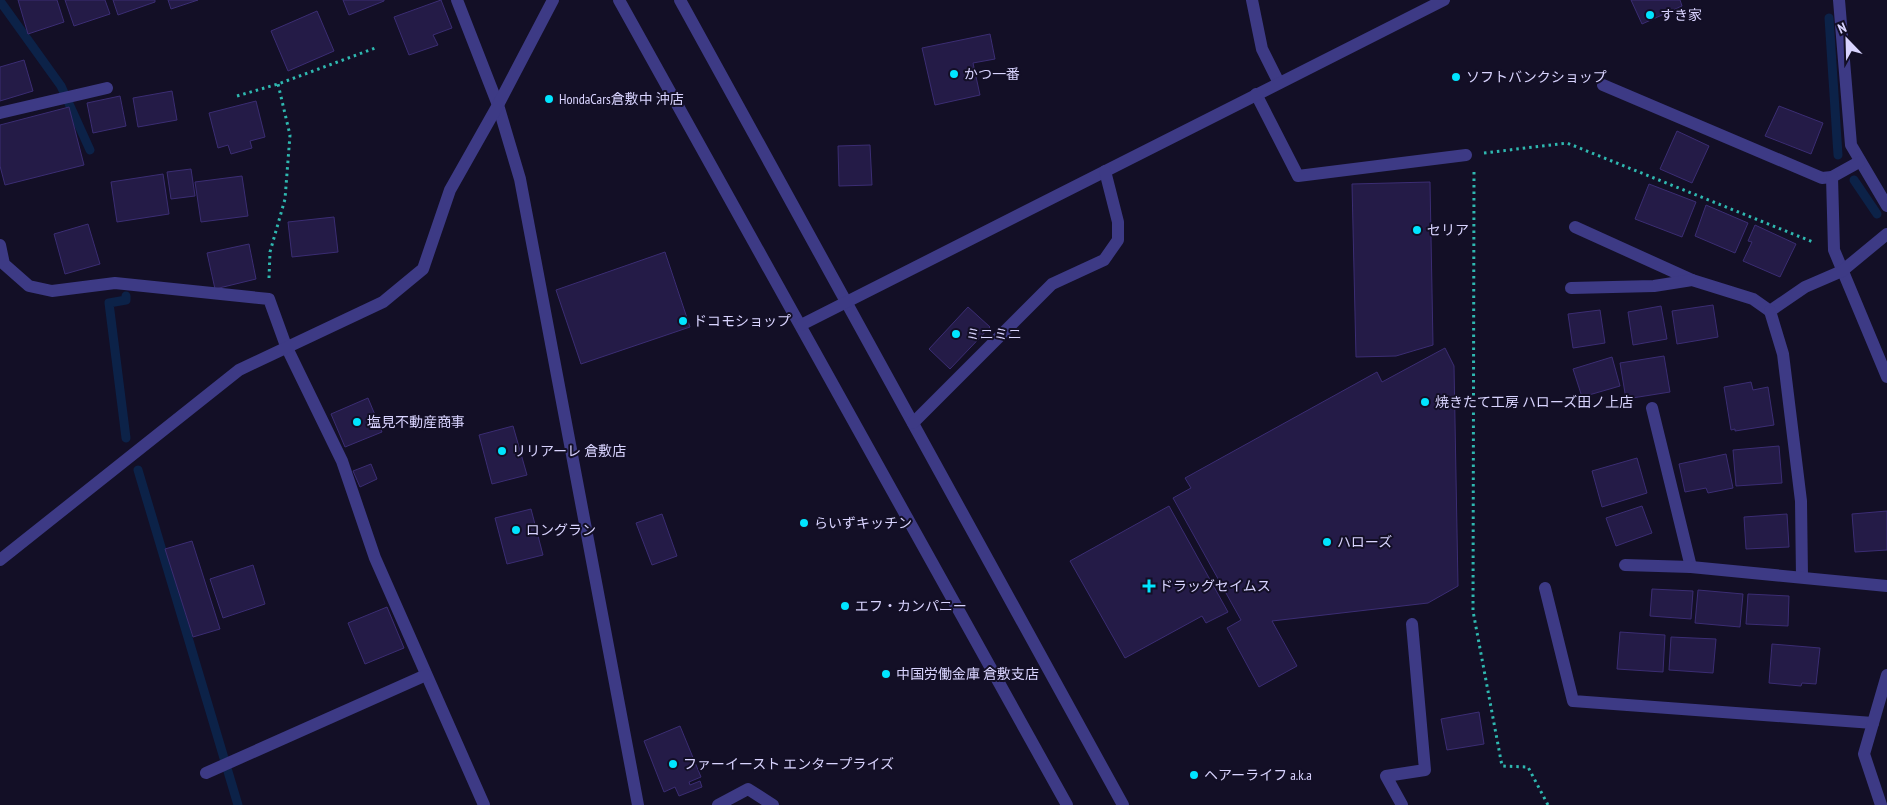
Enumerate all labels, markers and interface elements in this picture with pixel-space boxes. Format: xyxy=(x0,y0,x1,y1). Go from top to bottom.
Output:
place label: すき家 xyxy=(1660,6,1702,24)
marker: すき家 xyxy=(1644,9,1656,21)
north arrow xyxy=(1822,15,1872,65)
text: N xyxy=(1835,18,1849,38)
place label: かつ一番 xyxy=(964,65,1020,83)
marker: かつ一番 xyxy=(948,68,960,80)
place label: ソフトバンクショップ xyxy=(1466,68,1607,86)
marker: ソフトバンクショップ xyxy=(1450,71,1462,83)
place label: HondaCars倉敷中 沖店 xyxy=(559,90,684,108)
marker: HondaCars倉敷中 沖店 xyxy=(543,93,555,105)
place label: セリア xyxy=(1427,221,1469,239)
marker: セリア xyxy=(1411,224,1423,236)
place label: ドコモショップ xyxy=(693,312,791,330)
marker: ドコモショップ xyxy=(677,315,689,327)
place label: ミニミニ xyxy=(966,325,1022,343)
marker: ミニミニ xyxy=(950,328,962,340)
place label: 焼きたて工房 ハローズ田ノ上店 xyxy=(1435,393,1633,411)
marker: 焼きたて工房 ハローズ田ノ上店 xyxy=(1419,396,1431,408)
place label: 塩見不動産商事 xyxy=(367,413,465,431)
marker: 塩見不動産商事 xyxy=(351,416,363,428)
place label: リリアーレ 倉敷店 xyxy=(512,442,626,460)
marker: リリアーレ 倉敷店 xyxy=(496,445,508,457)
place label: らいずキッチン xyxy=(814,514,912,532)
marker: らいずキッチン xyxy=(798,517,810,529)
place label: ロングラン xyxy=(526,521,596,539)
marker: ロングラン xyxy=(510,524,522,536)
place label: ハローズ xyxy=(1337,533,1392,551)
marker: ハローズ xyxy=(1321,536,1333,548)
place label: ドラッグセイムス xyxy=(1159,577,1271,595)
marker: ドラッグセイムス xyxy=(1143,580,1155,592)
place label: エフ・カンパニー xyxy=(855,597,967,615)
marker: エフ・カンパニー xyxy=(839,600,851,612)
place label: 中国労働金庫 倉敷支店 xyxy=(896,665,1039,683)
marker: 中国労働金庫 倉敷支店 xyxy=(880,668,892,680)
place label: ファーイースト エンタープライズ xyxy=(683,755,894,773)
marker: ファーイースト エンタープライズ xyxy=(667,758,679,770)
place label: ヘアーライフ a.k.a xyxy=(1204,766,1312,784)
marker: ヘアーライフ a.k.a xyxy=(1188,769,1200,781)

